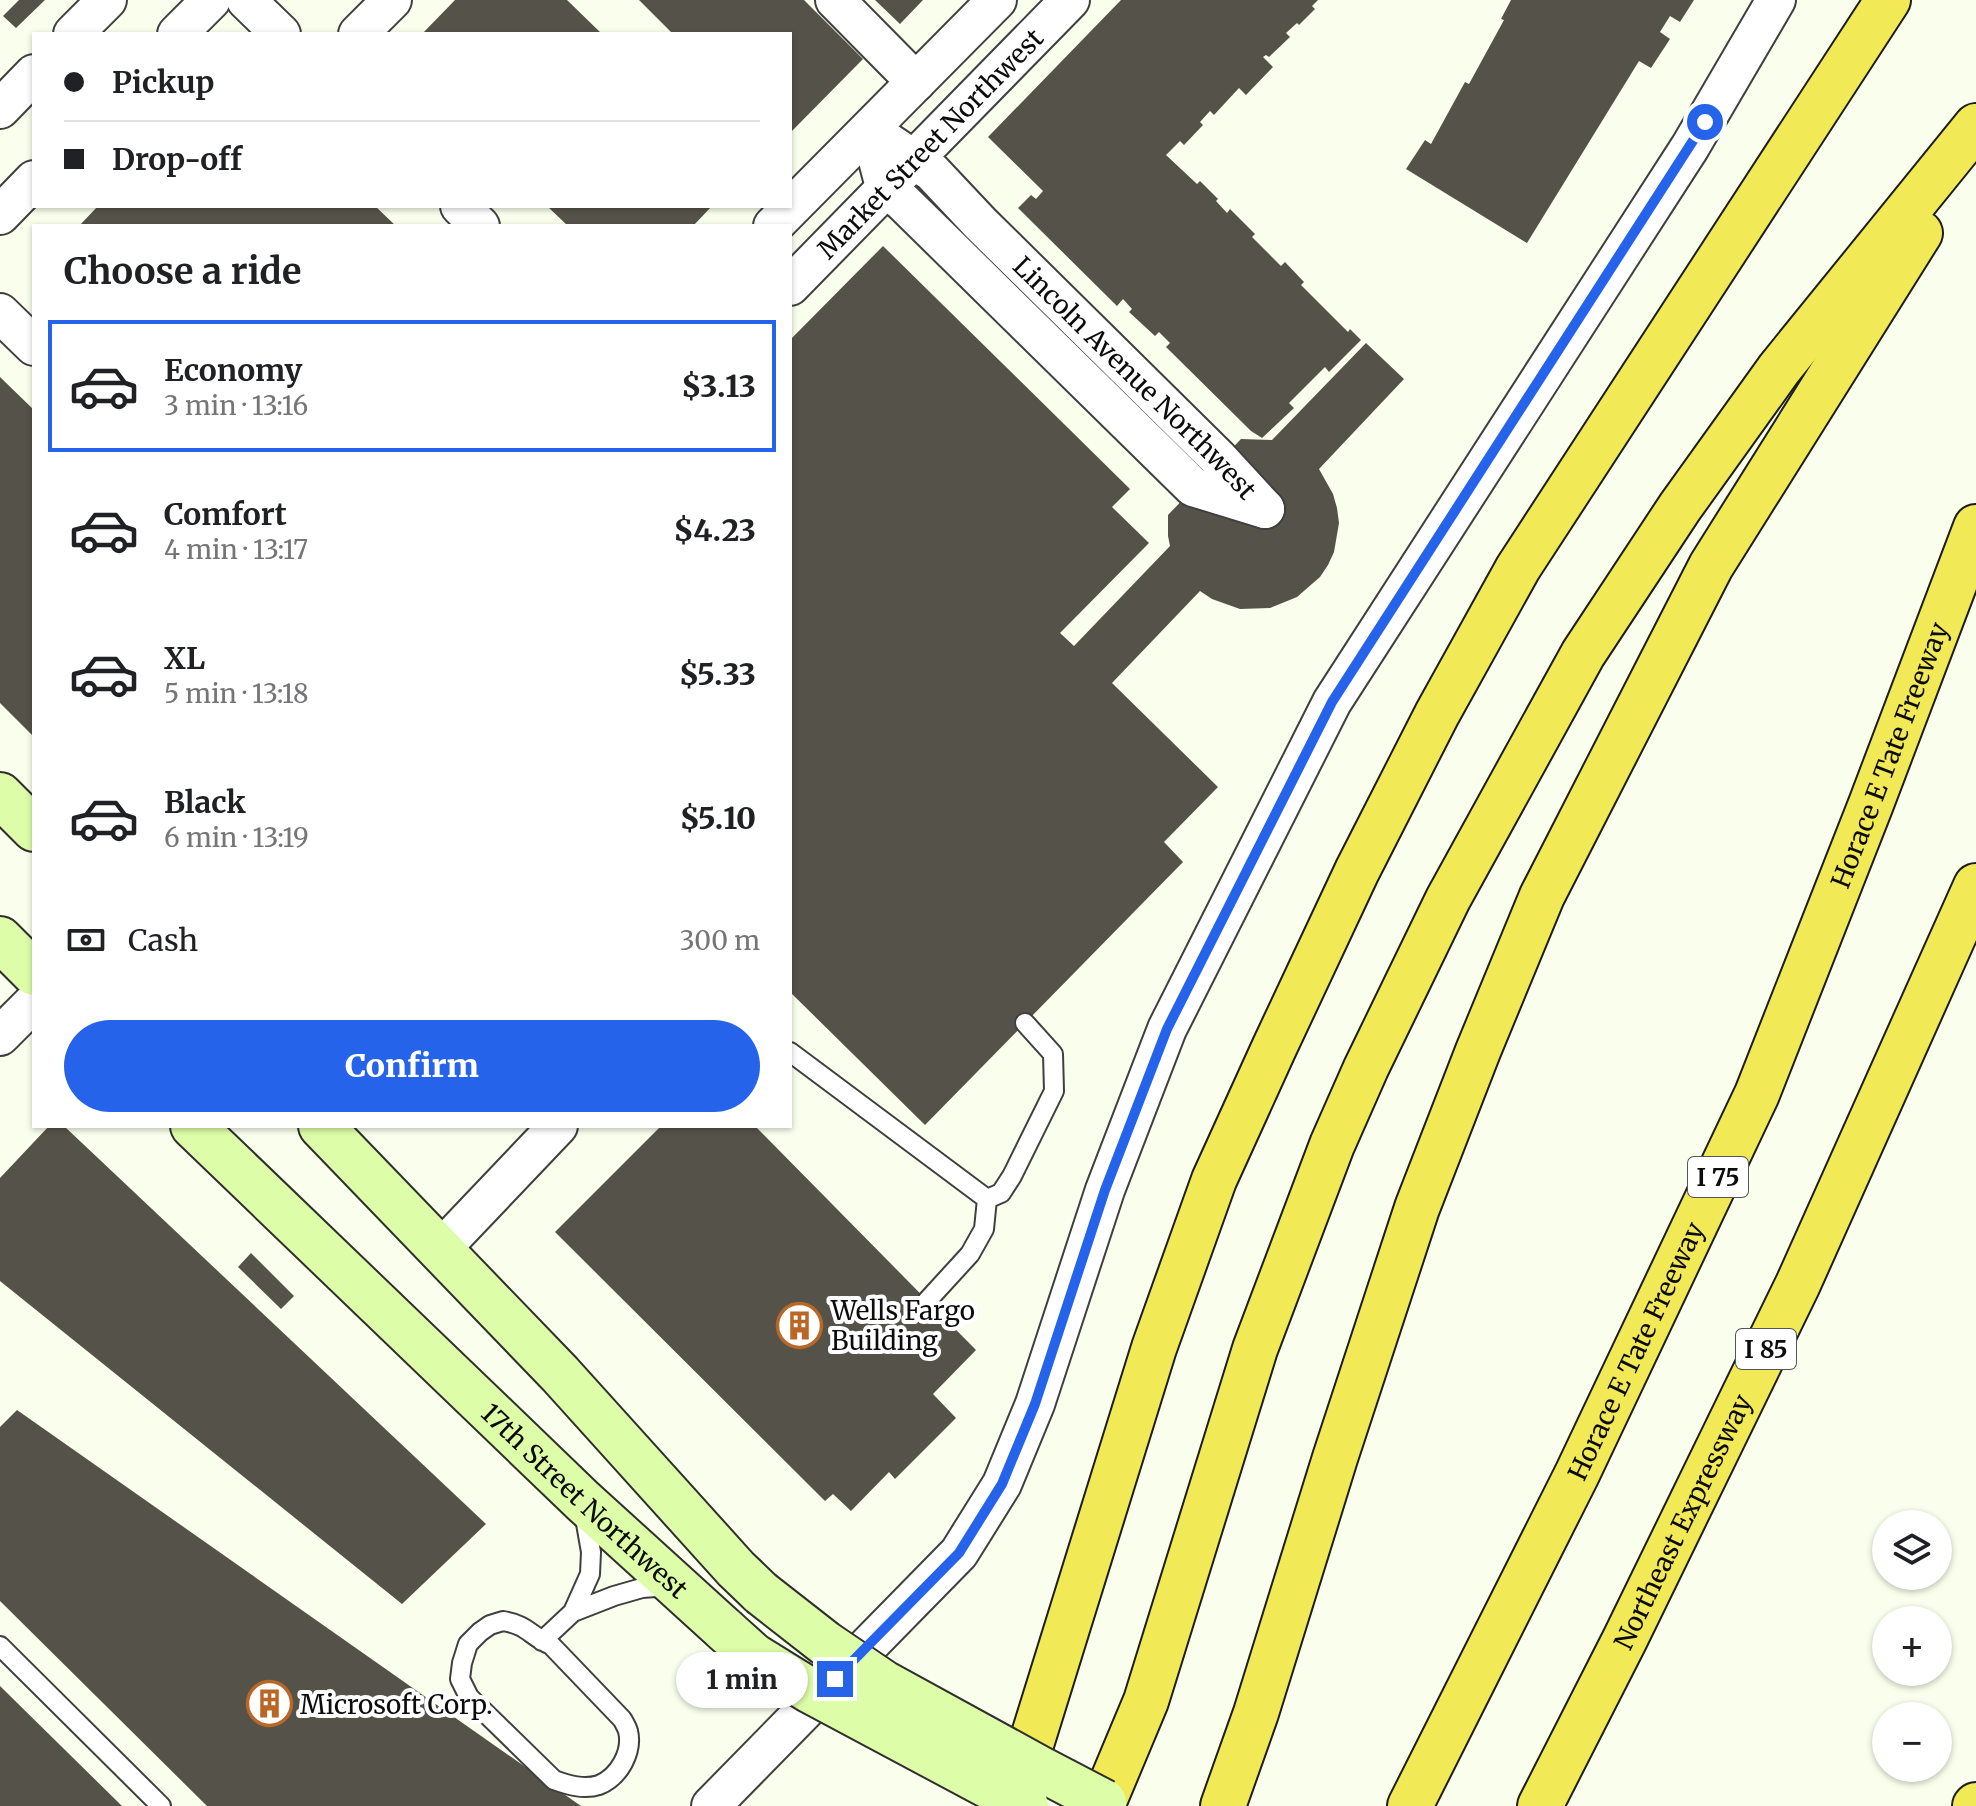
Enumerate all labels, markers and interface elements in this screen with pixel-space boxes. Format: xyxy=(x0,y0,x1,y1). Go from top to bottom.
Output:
street label: Market Street Northwest xyxy=(810,21,1050,265)
text: Pickup xyxy=(112,63,214,101)
route start xyxy=(1687,104,1723,140)
text: Drop-off xyxy=(112,140,242,178)
text: Choose a ride xyxy=(64,249,301,294)
street label: Lincoln Avenue Northwest xyxy=(1007,249,1264,506)
icon: car xyxy=(68,350,140,422)
text: Economy xyxy=(164,351,302,389)
text: $3.13 xyxy=(681,367,756,405)
text: 3 min · 13:16 xyxy=(164,389,308,422)
icon: car xyxy=(68,494,140,566)
text: Comfort xyxy=(164,495,287,533)
text: $4.23 xyxy=(673,511,756,549)
text: 4 min · 13:17 xyxy=(164,533,308,566)
street label: Horace E Tate Freeway xyxy=(1823,617,1955,893)
icon: car xyxy=(68,638,140,710)
text: XL xyxy=(164,639,205,677)
text: $5.33 xyxy=(679,655,756,693)
text: 5 min · 13:18 xyxy=(164,677,309,710)
icon: car xyxy=(68,782,140,854)
text: Black xyxy=(164,783,246,821)
text: $5.10 xyxy=(680,799,756,837)
text: 6 min · 13:19 xyxy=(164,821,309,854)
icon: cash xyxy=(64,918,108,962)
text: Cash xyxy=(128,921,198,959)
text: 300 m xyxy=(680,924,760,957)
button: Confirm xyxy=(64,1020,760,1112)
road number: I 75 xyxy=(1688,1157,1748,1197)
street label: Horace E Tate Freeway xyxy=(1560,1216,1711,1485)
place label: Wells Fargo Building xyxy=(830,1294,975,1357)
building icon: Wells Fargo Building xyxy=(776,1301,824,1349)
road number: I 85 xyxy=(1736,1329,1796,1369)
street label: Northeast Expressway xyxy=(1606,1388,1759,1655)
street label: 17th Street Northwest xyxy=(475,1396,695,1605)
map controls xyxy=(1872,1510,1952,1782)
button: layers xyxy=(1872,1510,1952,1590)
button: + xyxy=(1872,1606,1952,1686)
callout: 1 min xyxy=(675,1651,807,1707)
route end xyxy=(817,1661,853,1697)
text: 1 min xyxy=(706,1663,778,1696)
building icon: Microsoft Corp. xyxy=(245,1680,293,1728)
place label: Microsoft Corp. xyxy=(300,1688,493,1721)
button: − xyxy=(1872,1702,1952,1782)

